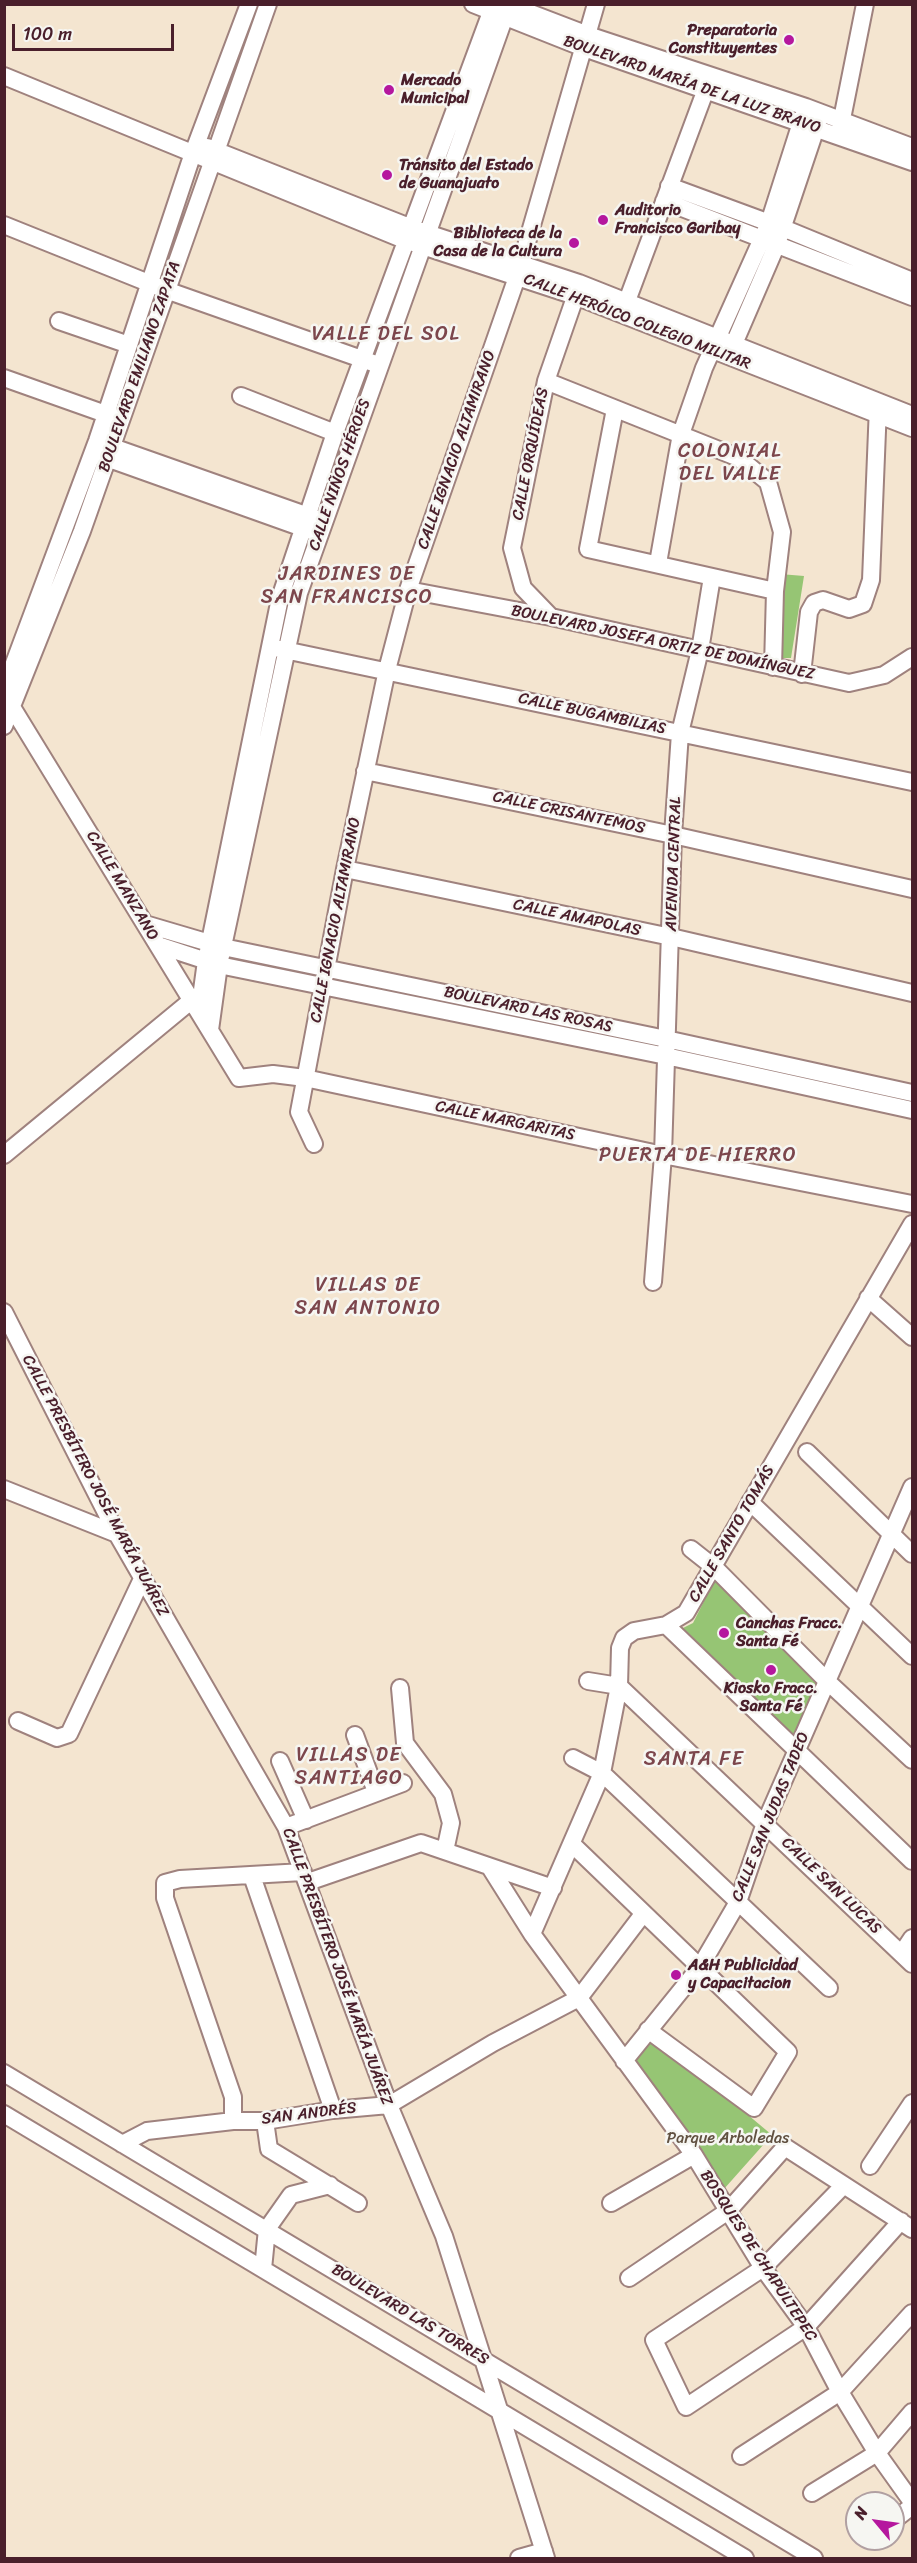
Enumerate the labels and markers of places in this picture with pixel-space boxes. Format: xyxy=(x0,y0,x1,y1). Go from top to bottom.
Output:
place label: Preparatoria Constituyentes xyxy=(669,21,777,59)
marker: Preparatoria Constituyentes xyxy=(782,33,796,47)
place label: Mercado Municipal xyxy=(401,71,469,109)
marker: Mercado Municipal xyxy=(382,83,396,97)
place label: Tránsito del Estado de Guanajuato xyxy=(399,156,533,194)
marker: Tránsito del Estado de Guanajuato xyxy=(380,168,394,182)
place label: Auditorio Francisco Garibay xyxy=(615,201,741,239)
marker: Auditorio Francisco Garibay xyxy=(596,213,610,227)
place label: Biblioteca de la Casa de la Cultura xyxy=(434,224,562,262)
marker: Biblioteca de la Casa de la Cultura xyxy=(567,236,581,250)
place label: Canchas Fracc. Santa Fé xyxy=(736,1614,843,1652)
marker: Canchas Fracc. Santa Fé xyxy=(717,1626,731,1640)
marker: Kiosko Fracc. Santa Fé xyxy=(764,1663,778,1677)
place label: Kiosko Fracc. Santa Fé xyxy=(724,1679,818,1717)
place label: A&H Publicidad y Capacitacion xyxy=(688,1956,797,1994)
marker: A&H Publicidad y Capacitacion xyxy=(669,1968,683,1982)

